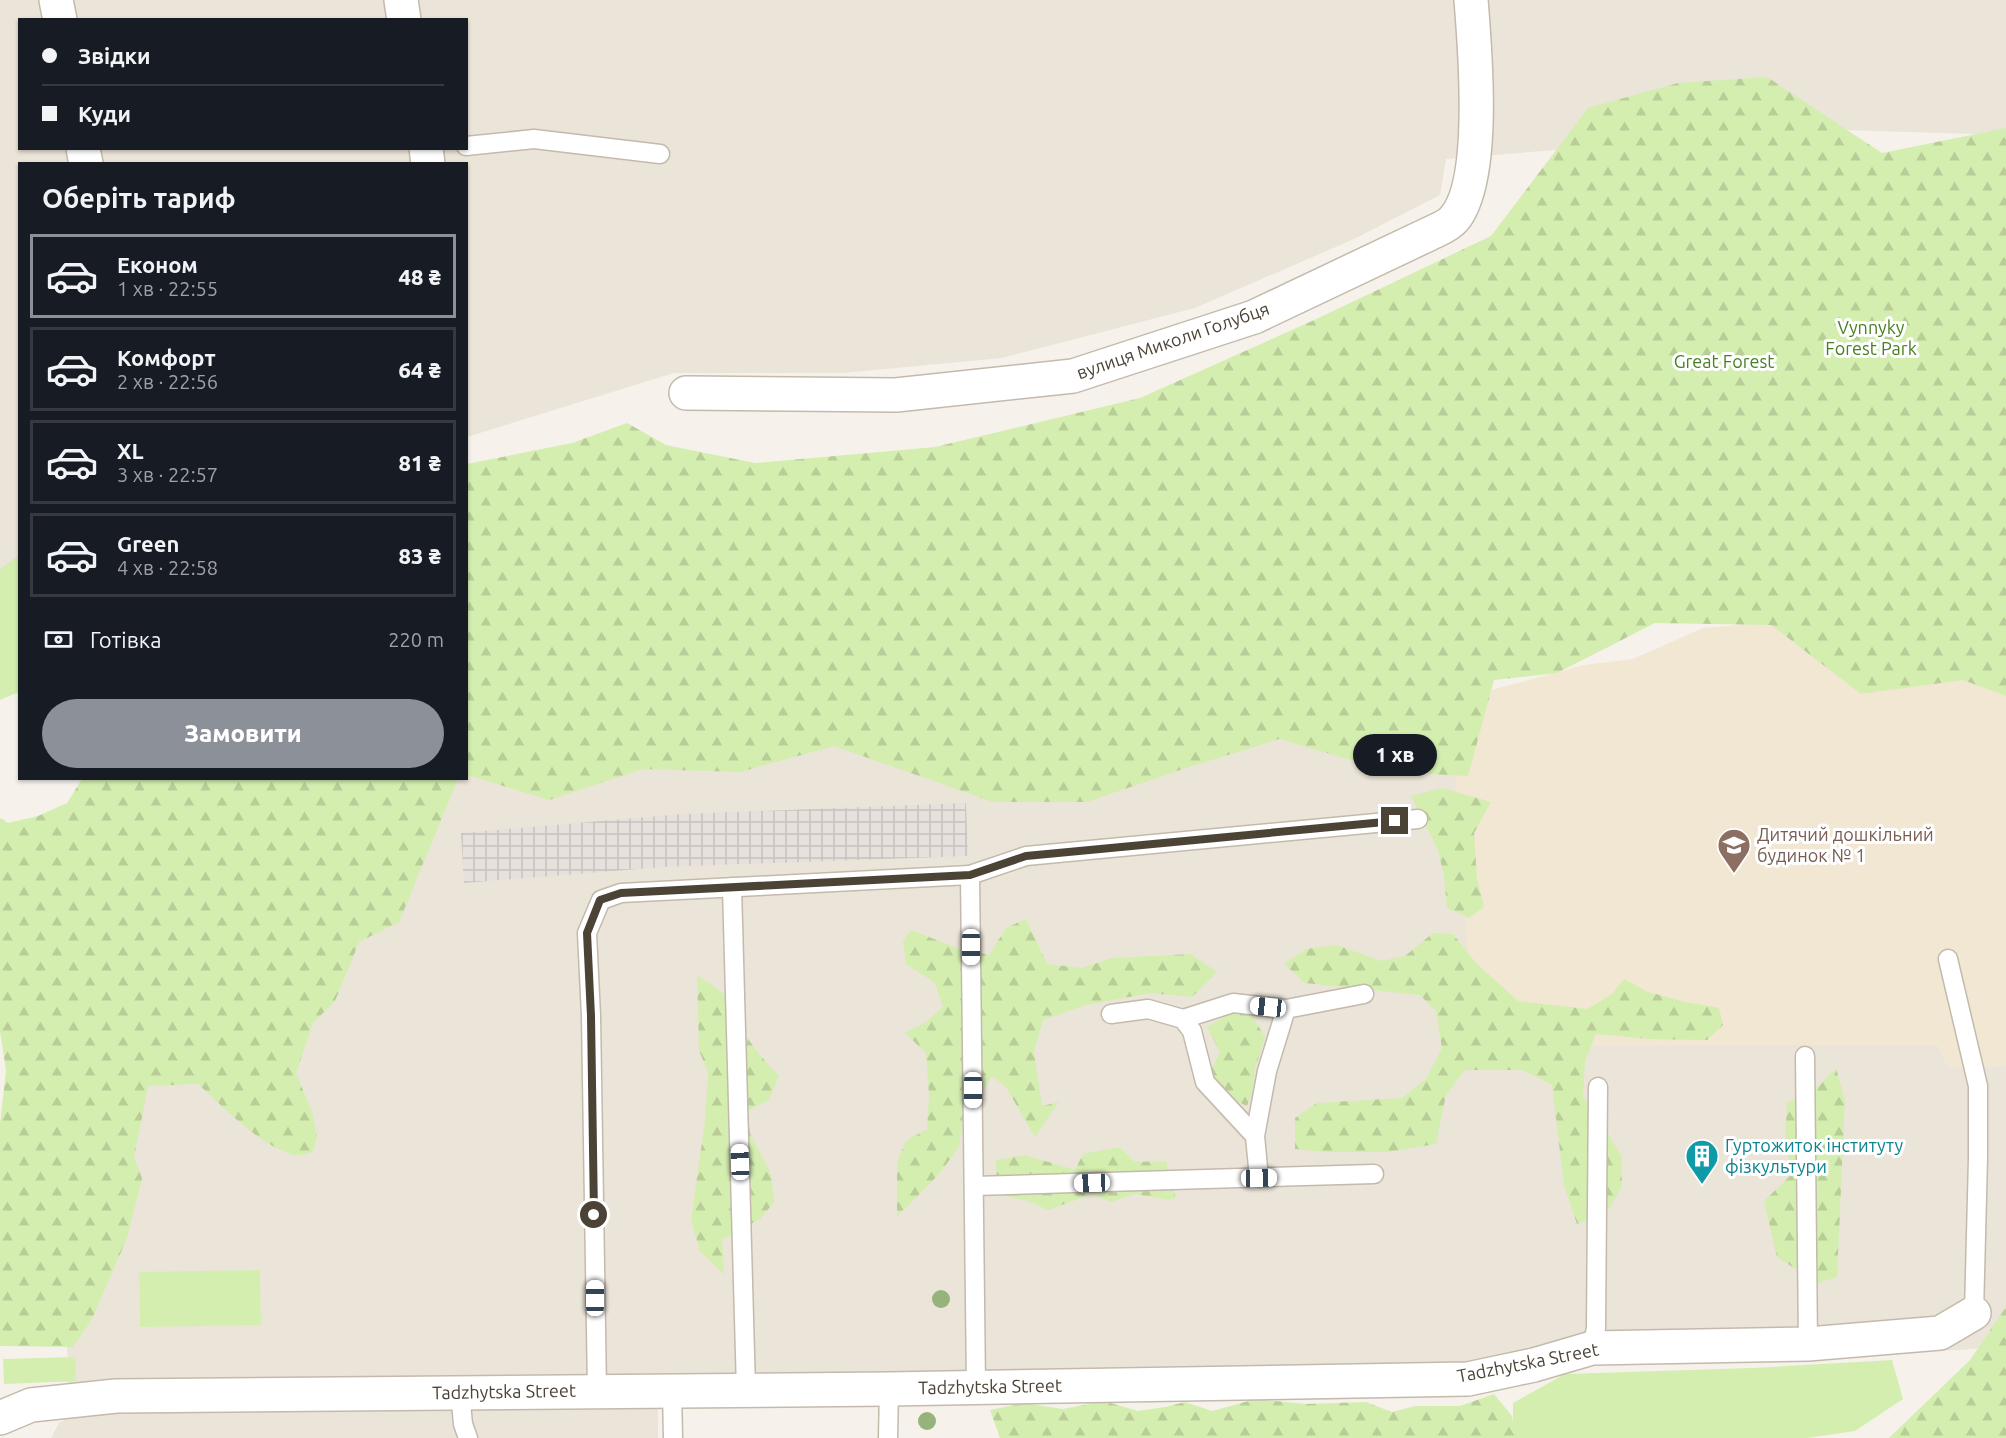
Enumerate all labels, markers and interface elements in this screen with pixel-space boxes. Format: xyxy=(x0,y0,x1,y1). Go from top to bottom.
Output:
text: Звідки xyxy=(78,43,151,68)
text: Куди xyxy=(78,101,131,126)
text: Оберіть тариф xyxy=(42,183,236,213)
icon: car xyxy=(45,249,99,303)
text: Економ xyxy=(117,252,198,277)
text: 48 ₴ xyxy=(398,264,441,289)
text: 1 хв · 22:55 xyxy=(117,277,218,300)
street label: вулиця Миколи Голубця xyxy=(1074,298,1272,382)
park label: Vynnyky Forest Park xyxy=(1825,317,1917,358)
icon: car xyxy=(45,342,99,396)
text: Комфорт xyxy=(117,345,216,370)
park label: Great Forest xyxy=(1674,351,1774,371)
text: 64 ₴ xyxy=(398,357,441,382)
text: 2 хв · 22:56 xyxy=(117,370,218,393)
icon: car xyxy=(45,435,99,489)
text: XL xyxy=(117,438,144,463)
text: 81 ₴ xyxy=(398,450,441,475)
text: 3 хв · 22:57 xyxy=(117,463,218,486)
icon: car xyxy=(45,528,99,582)
text: Green xyxy=(117,531,179,556)
text: 83 ₴ xyxy=(398,543,441,568)
text: 4 хв · 22:58 xyxy=(117,556,218,579)
icon: cash xyxy=(42,623,75,656)
text: Готівка xyxy=(90,627,161,652)
text: 220 m xyxy=(388,628,444,651)
button: Замовити xyxy=(42,699,444,768)
callout: 1 хв xyxy=(1353,734,1437,776)
text: 1 хв xyxy=(1375,743,1415,766)
route end xyxy=(1381,807,1408,834)
place label: Дитячий дошкільний будинок № 1 xyxy=(1757,824,1934,865)
school or university icon: Дитячий дошкільний будинок № 1 xyxy=(1716,827,1752,874)
car xyxy=(962,929,980,965)
car xyxy=(1249,996,1287,1018)
car xyxy=(964,1072,982,1108)
place label: Гуртожиток інституту фізкультури xyxy=(1725,1135,1904,1176)
building icon: Гуртожиток інституту фізкультури xyxy=(1684,1138,1720,1185)
car xyxy=(730,1144,750,1180)
car xyxy=(1241,1169,1277,1187)
car xyxy=(1074,1173,1110,1193)
route start xyxy=(580,1201,607,1228)
car xyxy=(586,1280,604,1316)
street label: Tadzhytska Street xyxy=(1455,1338,1600,1386)
street label: Tadzhytska Street xyxy=(918,1375,1062,1397)
street label: Tadzhytska Street xyxy=(432,1380,576,1402)

